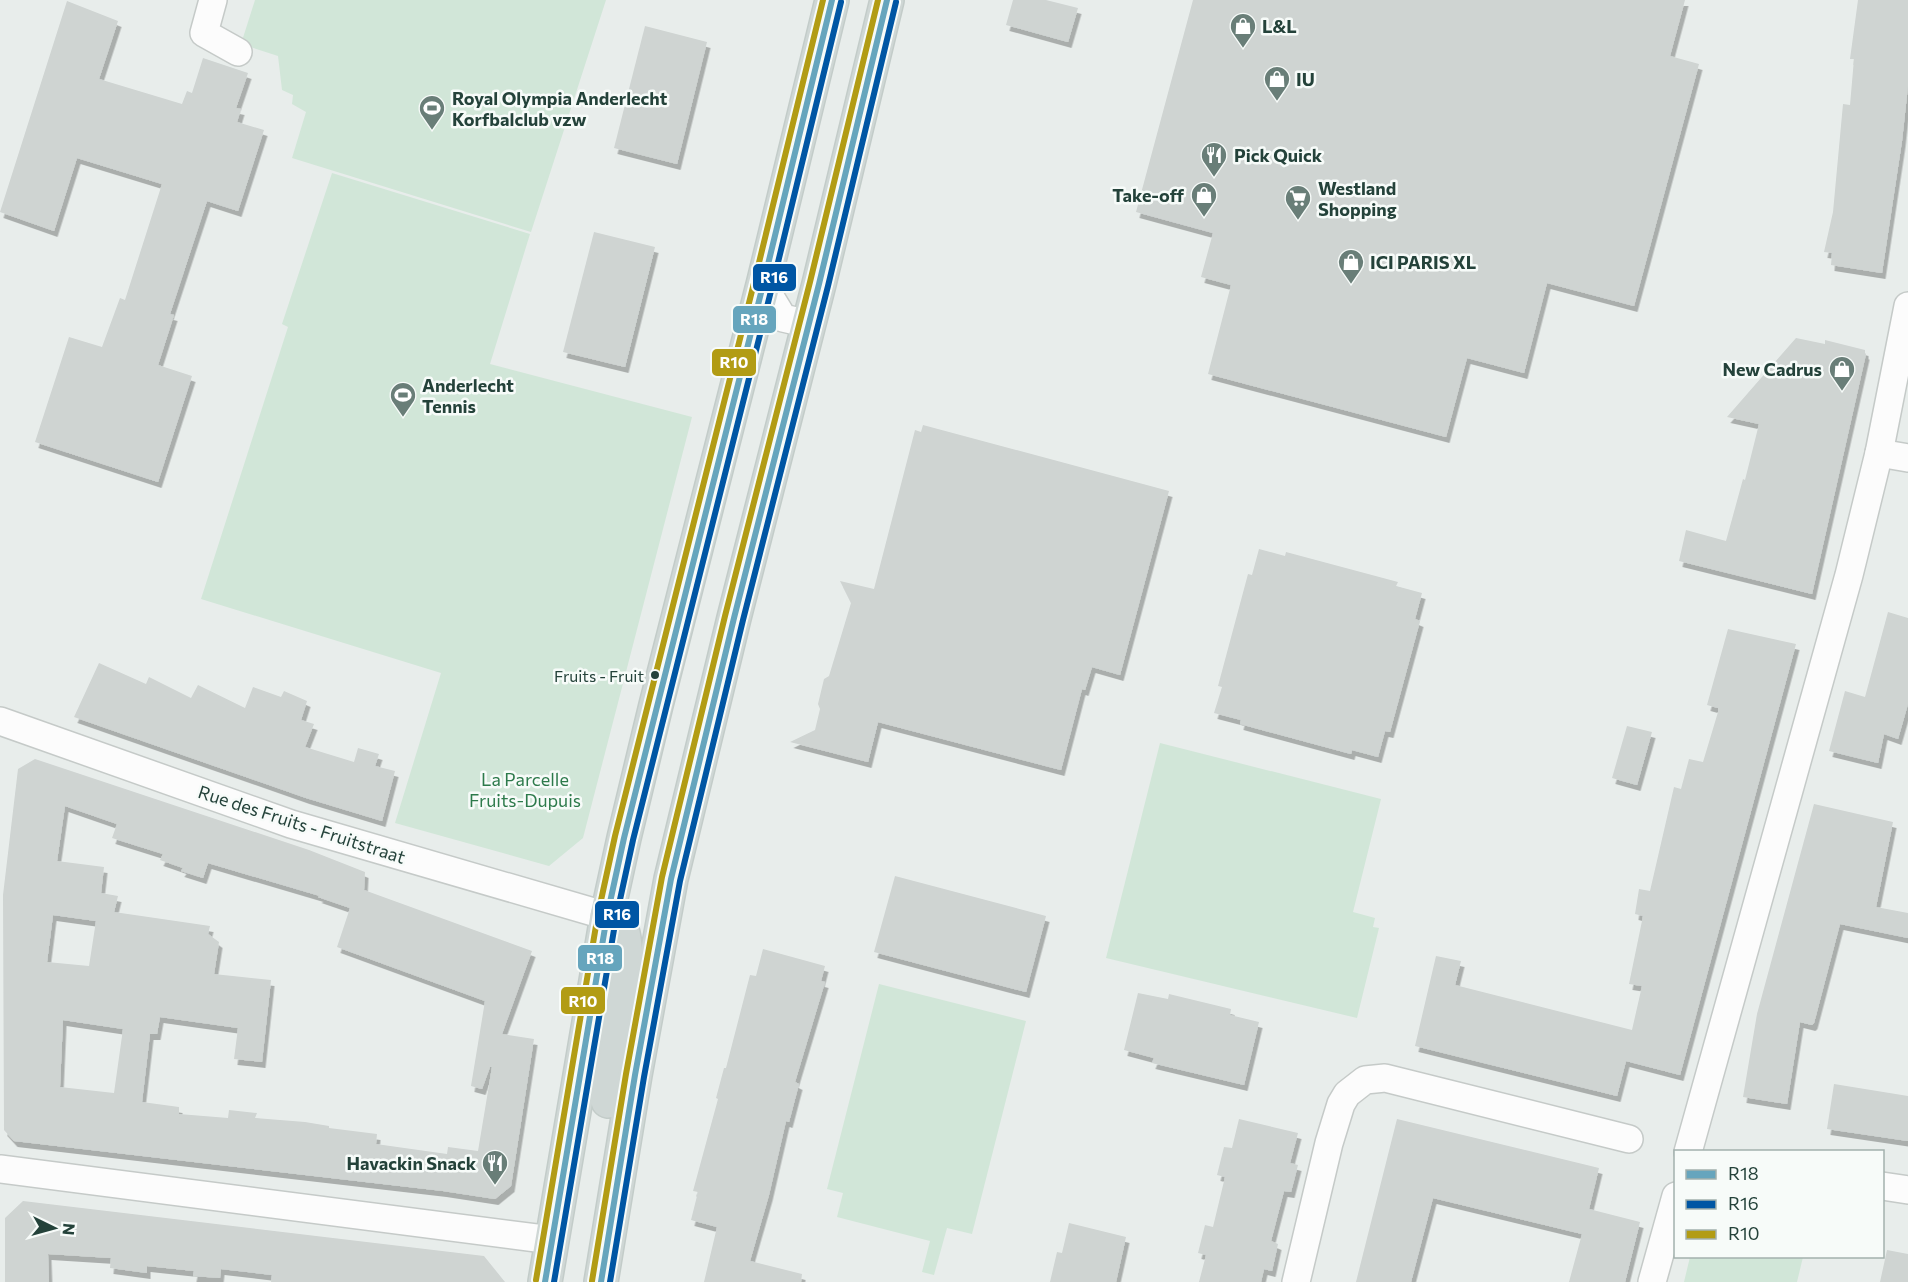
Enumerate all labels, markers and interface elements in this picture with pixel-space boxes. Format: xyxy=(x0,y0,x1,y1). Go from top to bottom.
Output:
shop icon: L&L xyxy=(1228,11,1258,49)
place label: L&L xyxy=(1262,15,1297,37)
shop icon: IU xyxy=(1262,64,1292,102)
place label: IU xyxy=(1296,68,1315,90)
place label: Royal Olympia Anderlecht Korfbalclub vzw xyxy=(452,87,668,130)
sports icon: Royal Olympia Anderlecht Korfbalclub vzw xyxy=(417,93,447,131)
restaurant icon: Pick Quick xyxy=(1199,140,1229,178)
place label: Pick Quick xyxy=(1234,144,1323,166)
place label: Westland Shopping xyxy=(1318,177,1397,220)
shop icon: Take-off xyxy=(1189,180,1219,218)
supermarket icon: Westland Shopping xyxy=(1283,183,1313,221)
place label: Take-off xyxy=(1112,184,1185,206)
shop icon: ICI PARIS XL xyxy=(1336,247,1366,285)
place label: ICI PARIS XL xyxy=(1370,251,1476,273)
line badge: R16 xyxy=(752,263,797,292)
text: R16 xyxy=(760,267,788,286)
line badge: R18 xyxy=(732,305,777,334)
text: R18 xyxy=(740,309,768,328)
line badge: R10 xyxy=(711,348,757,377)
text: R10 xyxy=(720,352,748,371)
shop icon: New Cadrus xyxy=(1827,354,1857,392)
place label: New Cadrus xyxy=(1723,358,1822,380)
place label: Anderlecht Tennis xyxy=(422,374,514,417)
sports icon: Anderlecht Tennis xyxy=(388,380,418,418)
place label: Fruits - Fruit xyxy=(554,666,644,685)
marker: Fruits - Fruit xyxy=(649,669,661,681)
park label: La Parcelle Fruits-Dupuis xyxy=(469,768,581,811)
street label: Rue des Fruits - Fruitstraat xyxy=(196,780,408,868)
line badge: R16 xyxy=(594,900,640,929)
text: R16 xyxy=(603,904,631,923)
line badge: R18 xyxy=(577,944,623,972)
text: R18 xyxy=(586,948,614,967)
line badge: R10 xyxy=(560,986,606,1015)
text: R10 xyxy=(569,991,597,1010)
restaurant icon: Havackin Snack xyxy=(480,1148,510,1186)
legend xyxy=(1674,1150,1884,1258)
place label: Havackin Snack xyxy=(346,1152,477,1174)
text: R18 xyxy=(1728,1162,1759,1184)
text: R16 xyxy=(1728,1192,1759,1214)
north arrow xyxy=(24,1198,84,1258)
text: R10 xyxy=(1728,1222,1760,1244)
text: N xyxy=(59,1223,79,1236)

